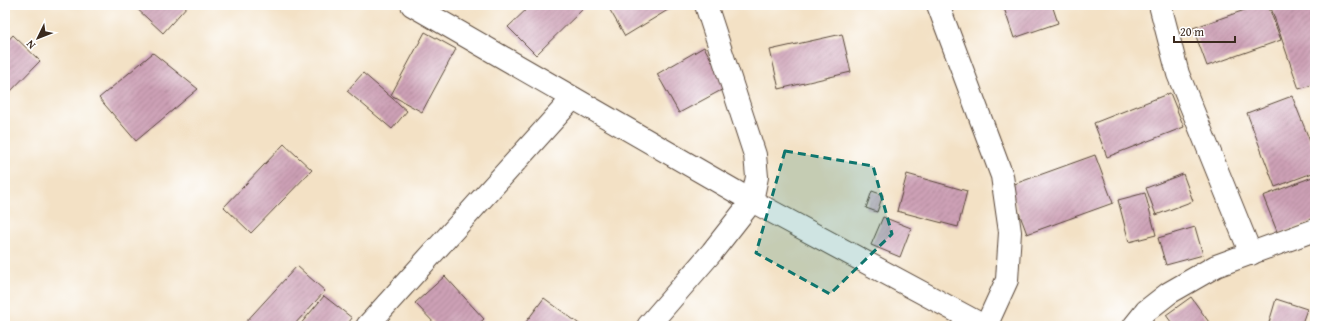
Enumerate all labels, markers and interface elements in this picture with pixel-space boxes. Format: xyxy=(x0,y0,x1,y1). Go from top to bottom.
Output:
north arrow xyxy=(18,18,58,58)
scale bar xyxy=(1174,18,1235,44)
text: 20 m xyxy=(1180,23,1204,40)
text: N xyxy=(22,36,39,53)

